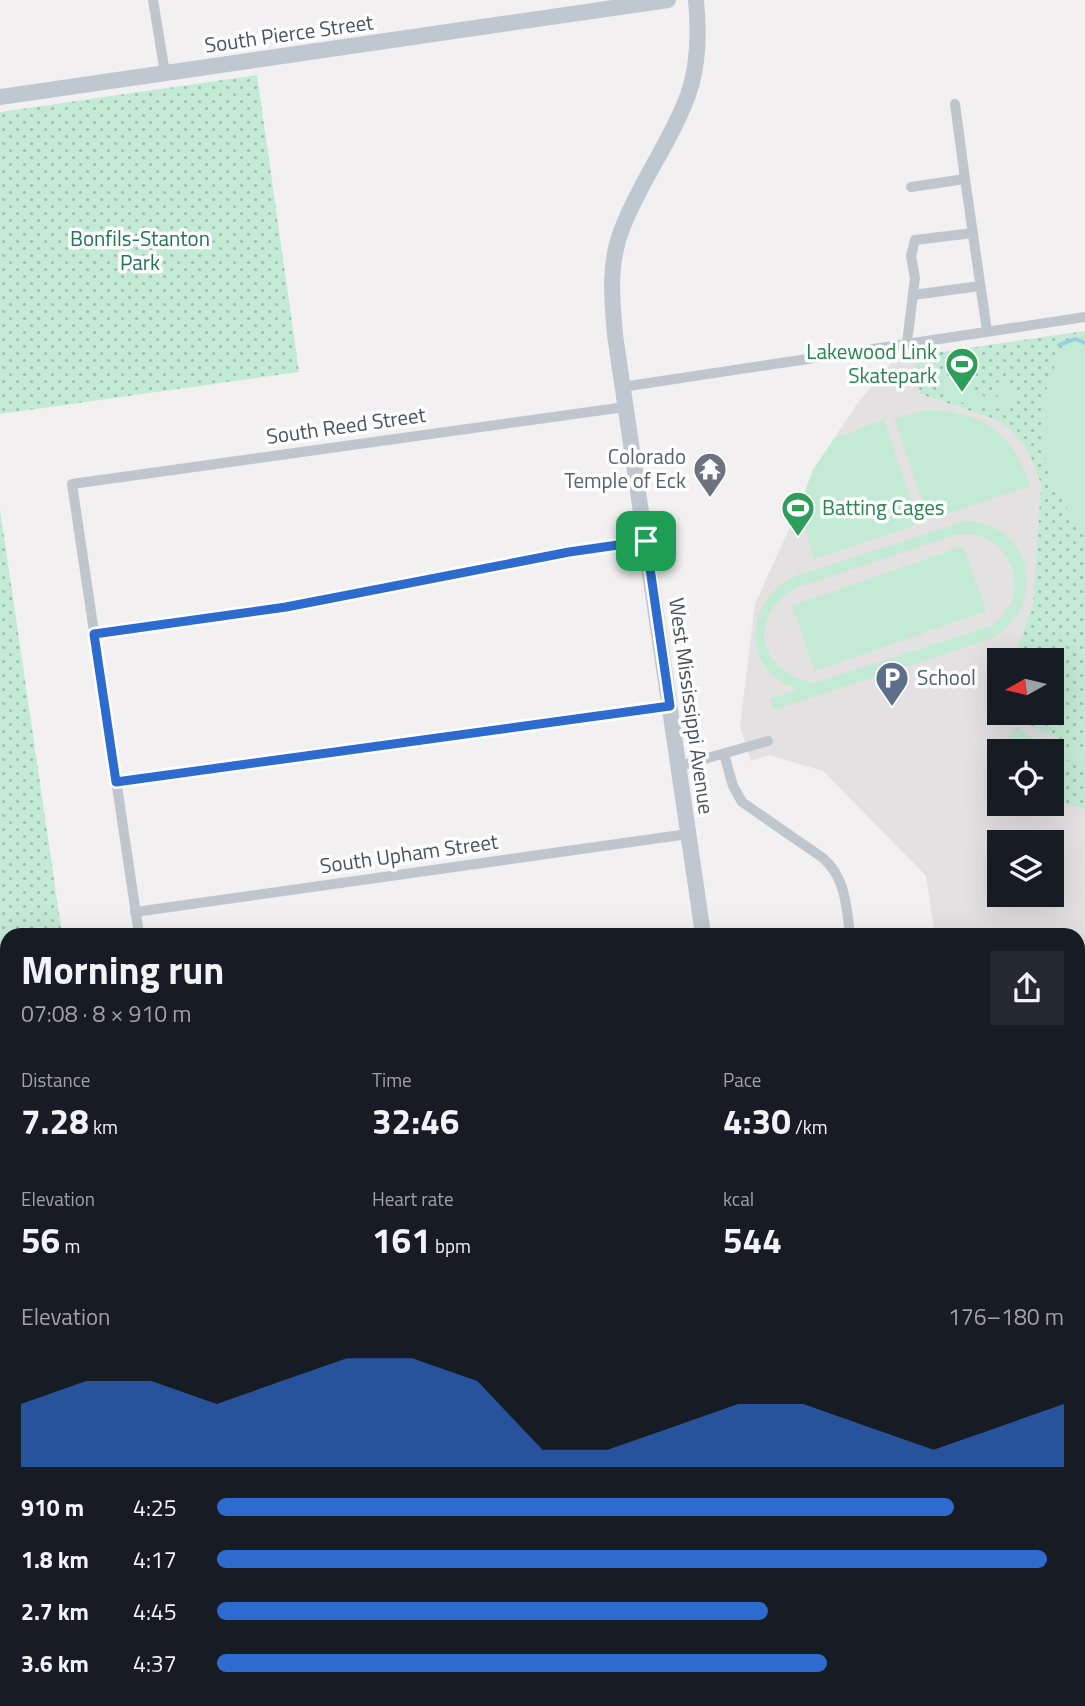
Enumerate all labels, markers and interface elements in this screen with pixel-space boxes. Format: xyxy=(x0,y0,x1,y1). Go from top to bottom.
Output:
street label: South Pierce Street xyxy=(202,5,376,61)
park label: Bonfils-Stanton Park xyxy=(70,222,210,278)
place label: Lakewood Link Skatepark xyxy=(806,335,937,391)
sports icon: Lakewood Link Skatepark xyxy=(943,345,981,394)
street label: South Reed Street xyxy=(264,398,428,452)
place label: Colorado Temple of Eck xyxy=(564,440,686,496)
temple icon: Colorado Temple of Eck xyxy=(691,450,729,499)
sports icon: Batting Cages xyxy=(779,489,817,538)
place label: Batting Cages xyxy=(822,491,945,523)
pin xyxy=(616,511,676,571)
icon: arrive xyxy=(627,522,665,560)
street label: West Mississippi Avenue xyxy=(661,596,723,816)
north arrow xyxy=(987,648,1064,724)
map controls xyxy=(987,648,1064,907)
parking icon: School xyxy=(873,659,911,708)
place label: School xyxy=(917,661,976,693)
button: locate xyxy=(987,739,1064,816)
street label: South Upham Street xyxy=(318,825,501,881)
button: layers xyxy=(987,830,1064,907)
text: Morning run xyxy=(21,941,224,999)
button: share xyxy=(990,951,1064,1025)
text: 07:08 · 8 × 910 m xyxy=(21,996,191,1031)
text: Distance xyxy=(21,1065,90,1094)
text: Time xyxy=(372,1065,412,1094)
text: Pace xyxy=(723,1065,761,1094)
text: 7.28 xyxy=(21,1094,89,1148)
text: 32:46 xyxy=(372,1094,459,1148)
text: 4:30 xyxy=(723,1094,791,1148)
text: km xyxy=(89,1112,118,1141)
text: /km xyxy=(791,1112,828,1141)
text: Elevation xyxy=(21,1184,95,1213)
text: Heart rate xyxy=(372,1184,454,1213)
text: kcal xyxy=(723,1184,754,1213)
text: 56 xyxy=(21,1213,60,1267)
text: 161 xyxy=(372,1213,431,1267)
text: 544 xyxy=(723,1213,782,1267)
text: m xyxy=(60,1231,80,1260)
text: bpm xyxy=(431,1231,471,1260)
text: Elevation xyxy=(21,1299,110,1334)
text: 176–180 m xyxy=(948,1299,1064,1334)
text: 910 m xyxy=(21,1490,84,1525)
text: 4:25 xyxy=(133,1490,177,1525)
text: 1.8 km xyxy=(21,1542,89,1577)
text: 4:17 xyxy=(133,1542,177,1577)
text: 2.7 km xyxy=(21,1594,89,1629)
text: 4:45 xyxy=(133,1594,177,1629)
text: 3.6 km xyxy=(21,1646,89,1681)
text: 4:37 xyxy=(133,1646,177,1681)

